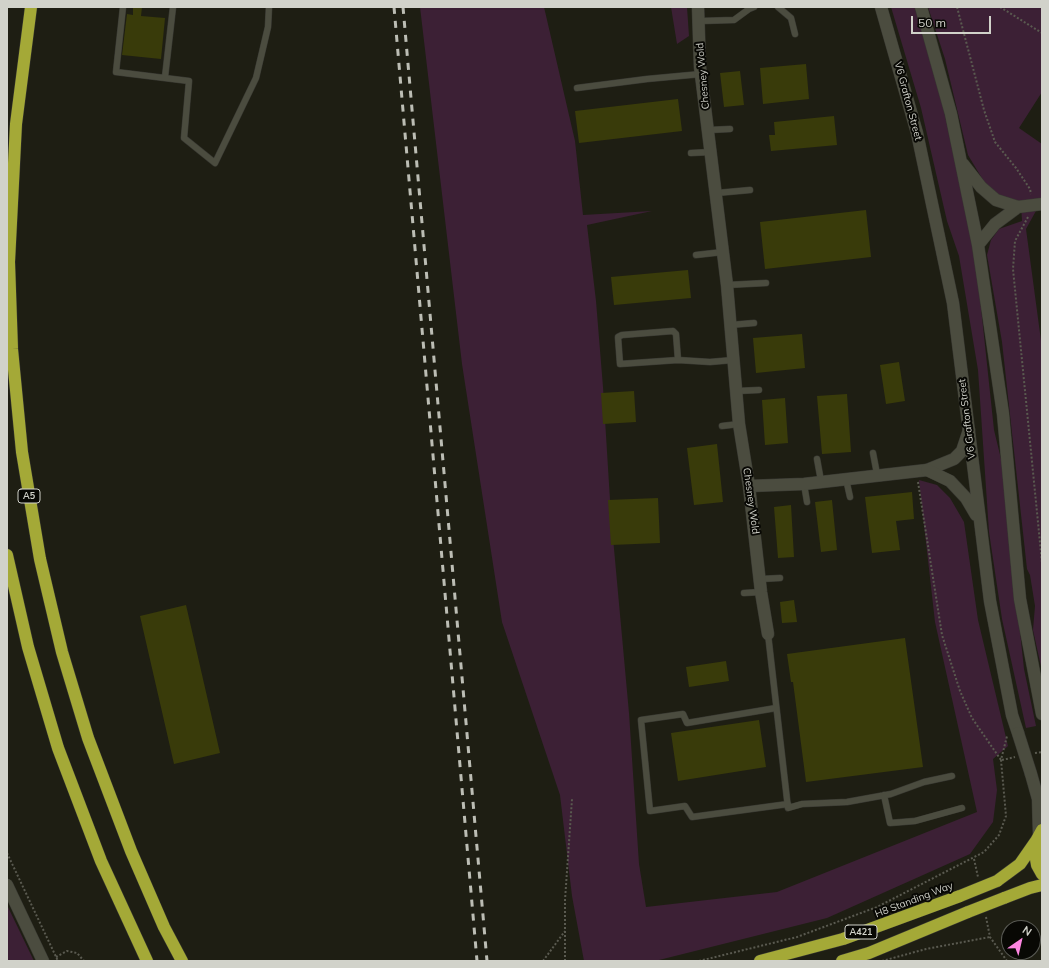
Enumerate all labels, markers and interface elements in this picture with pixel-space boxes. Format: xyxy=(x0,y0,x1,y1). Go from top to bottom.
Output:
scale bar xyxy=(913,8,993,34)
text: 50 m xyxy=(918,15,946,30)
street label: Chesney Wold xyxy=(694,42,712,110)
street label: V6 Grafton Street xyxy=(892,60,924,142)
street label: V6 Grafton Street xyxy=(956,378,978,460)
street label: Chesney Wold xyxy=(740,467,762,535)
road number: A5 xyxy=(18,489,40,503)
street label: H8 Standing Way xyxy=(873,880,955,920)
north arrow xyxy=(1001,920,1041,960)
text: N xyxy=(1020,923,1035,939)
road number: A421 xyxy=(845,925,877,939)

